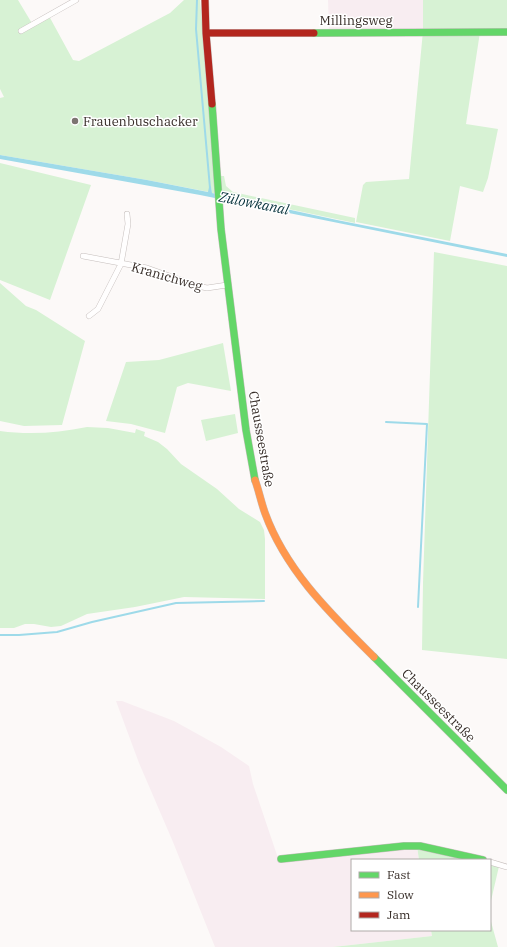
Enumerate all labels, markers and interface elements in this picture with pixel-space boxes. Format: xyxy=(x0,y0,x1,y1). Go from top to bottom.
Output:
street label: Millingsweg xyxy=(319,12,393,29)
place label: Frauenbuschacker xyxy=(83,113,198,130)
marker: Frauenbuschacker xyxy=(70,116,80,126)
water label: Zülowkanal xyxy=(216,187,292,219)
street label: Kranichweg xyxy=(129,258,204,295)
street label: Chausseestraße xyxy=(245,390,278,488)
street label: Chausseestraße xyxy=(398,665,479,746)
legend xyxy=(351,859,491,931)
text: Fast xyxy=(387,867,411,882)
text: Slow xyxy=(387,887,414,902)
text: Jam xyxy=(387,907,411,922)

